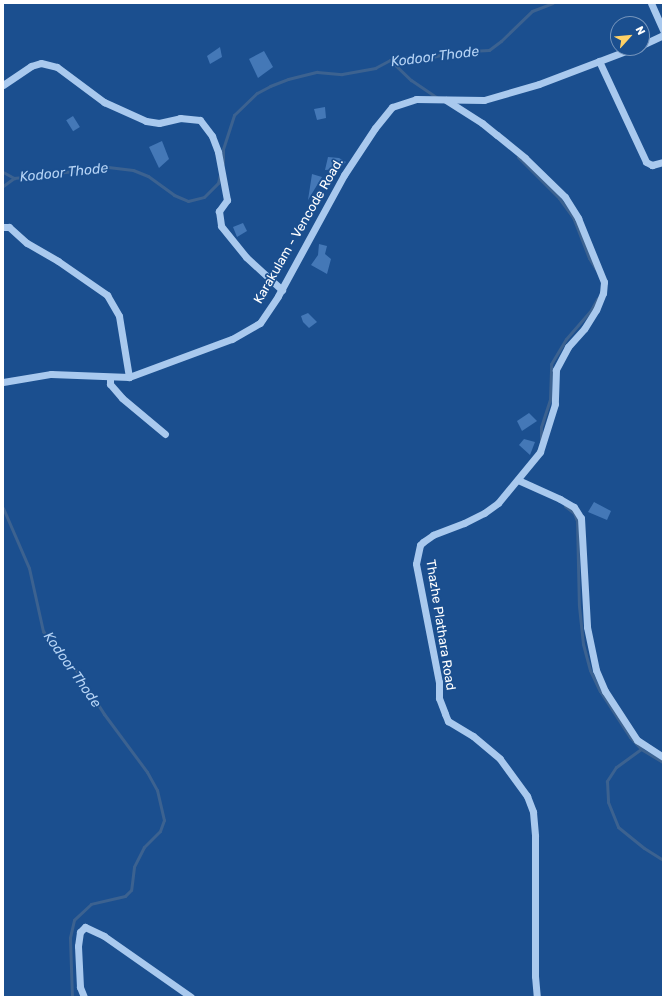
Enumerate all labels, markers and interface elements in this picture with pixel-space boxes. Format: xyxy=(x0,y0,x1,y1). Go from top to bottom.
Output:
north arrow xyxy=(610,16,650,56)
text: N xyxy=(633,24,648,37)
water label: Kodoor Thode xyxy=(390,43,480,71)
street label: Karakulam - Vencode Road. xyxy=(251,155,347,307)
water label: Kodoor Thode xyxy=(19,160,109,186)
street label: Thazhe Plathara Road xyxy=(422,559,458,691)
water label: Kodoor Thode xyxy=(39,629,105,711)

